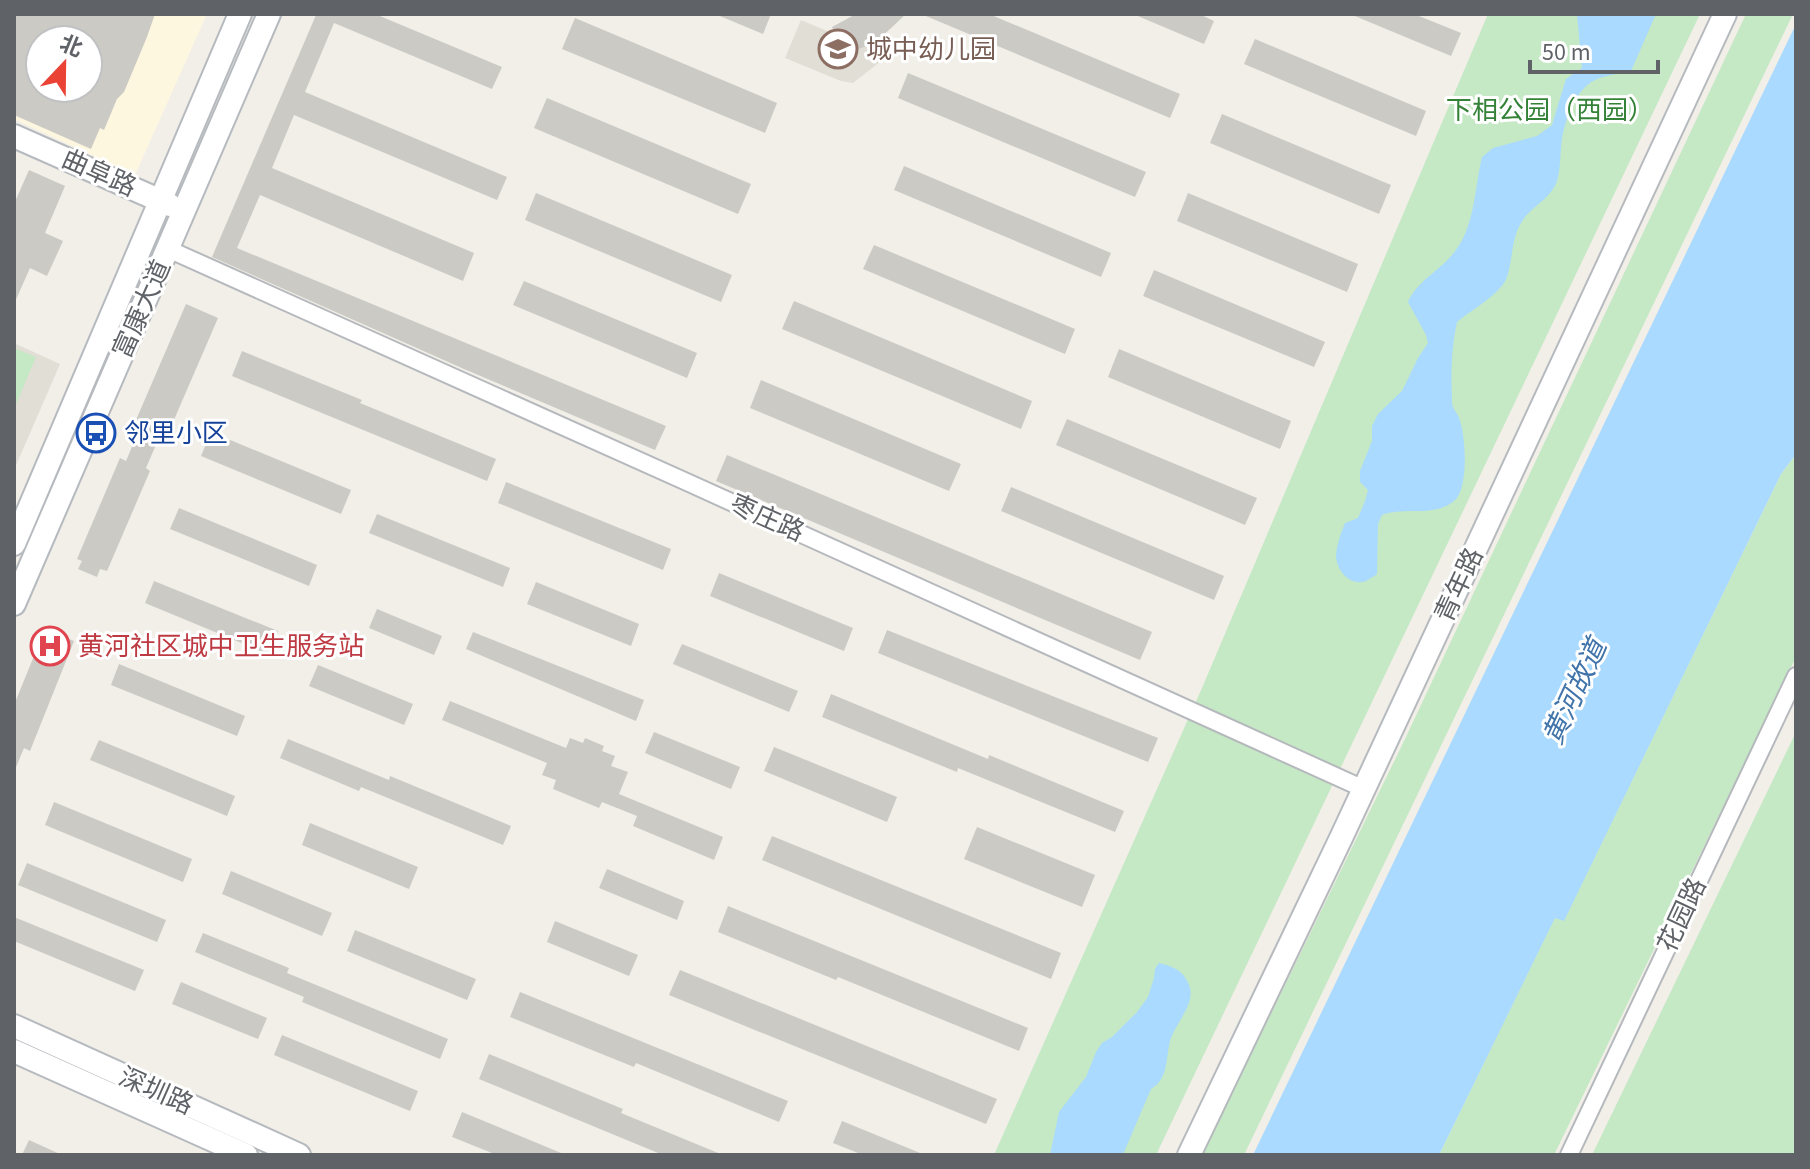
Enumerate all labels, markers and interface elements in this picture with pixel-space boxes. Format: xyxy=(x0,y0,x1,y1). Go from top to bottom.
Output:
north arrow xyxy=(24,24,104,104)
scale bar xyxy=(1530,24,1658,74)
text: 北 xyxy=(55,27,87,65)
school or university icon: 城中幼儿园 xyxy=(817,28,859,70)
place label: 城中幼儿园 xyxy=(866,31,996,68)
text: 50 m xyxy=(1542,35,1591,70)
park label: 下相公园（西园） xyxy=(1446,92,1654,129)
street label: 曲阜路 xyxy=(56,140,142,206)
street label: 富康大道 xyxy=(104,254,180,364)
bus stop icon: 邻里小区 xyxy=(75,412,117,454)
place label: 邻里小区 xyxy=(124,415,228,452)
street label: 枣庄路 xyxy=(724,485,810,551)
street label: 青年路 xyxy=(1426,542,1492,628)
hospital icon: 黄河社区城中卫生服务站 xyxy=(29,625,71,667)
place label: 黄河社区城中卫生服务站 xyxy=(78,628,364,665)
water label: 黄河故道 xyxy=(1533,629,1618,751)
street label: 花园路 xyxy=(1649,872,1715,958)
street label: 深圳路 xyxy=(113,1058,199,1124)

